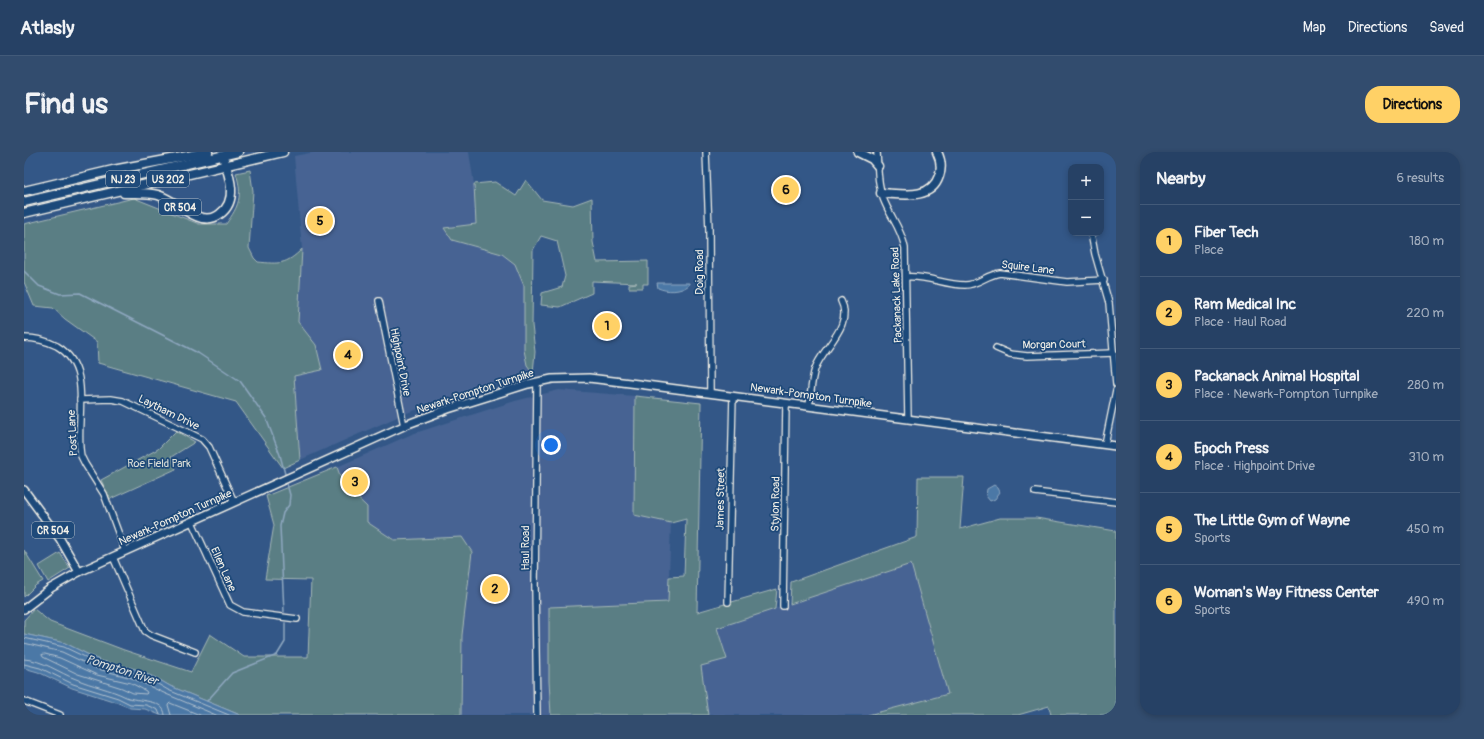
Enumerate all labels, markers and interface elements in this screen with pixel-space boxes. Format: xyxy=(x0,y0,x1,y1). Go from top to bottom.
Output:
text: Atlasly xyxy=(20,16,74,40)
text: Map xyxy=(1303,19,1326,36)
text: Directions xyxy=(1348,19,1407,36)
text: Saved xyxy=(1429,19,1464,36)
button: Directions xyxy=(1365,86,1460,123)
text: Find us xyxy=(24,87,108,122)
map controls xyxy=(1068,164,1104,236)
button: + xyxy=(1068,164,1104,200)
text: Nearby xyxy=(1156,168,1205,189)
text: 6 results xyxy=(1397,170,1444,186)
road number: NJ 23 xyxy=(106,171,140,187)
road number: US 202 xyxy=(147,171,189,187)
pin: 6 xyxy=(773,175,799,205)
road number: CR 504 xyxy=(159,199,201,215)
button: − xyxy=(1068,200,1104,236)
pin: 5 xyxy=(307,206,333,236)
text: Fiber Tech xyxy=(1194,223,1259,242)
text: 1 xyxy=(1166,233,1172,249)
text: 180 m xyxy=(1409,233,1444,249)
text: Place xyxy=(1194,242,1223,258)
street label: Packanack Lake Road xyxy=(888,247,905,343)
street label: Doig Road xyxy=(693,249,706,295)
street label: Squire Lane xyxy=(1001,258,1056,277)
text: Ram Medical Inc xyxy=(1194,295,1296,314)
text: 2 xyxy=(1165,305,1173,321)
text: 220 m xyxy=(1406,305,1444,321)
pin: 1 xyxy=(594,311,620,341)
text: Place · Haul Road xyxy=(1194,314,1287,330)
street label: Highpoint Drive xyxy=(388,327,414,398)
street label: Morgan Court xyxy=(1022,337,1086,352)
pin: 4 xyxy=(335,340,361,370)
street label: Newark-Pompton Turnpike xyxy=(415,366,536,417)
text: Packanack Animal Hospital xyxy=(1194,367,1360,386)
text: 3 xyxy=(1165,377,1173,393)
text: 280 m xyxy=(1407,377,1444,393)
street label: Newark-Pompton Turnpike xyxy=(749,381,873,411)
text: Place · Newark-Pompton Turnpike xyxy=(1194,386,1378,402)
street label: Laytham Drive xyxy=(136,392,202,433)
street label: Post Lane xyxy=(65,409,80,456)
your location xyxy=(541,435,561,455)
text: Epoch Press xyxy=(1194,439,1269,458)
text: 4 xyxy=(1165,449,1173,465)
text: 310 m xyxy=(1408,449,1444,465)
park label: Roe Field Park xyxy=(127,457,191,470)
text: Place · Highpoint Drive xyxy=(1194,458,1315,474)
pin: 3 xyxy=(342,467,368,497)
street label: James Street xyxy=(713,467,728,530)
street label: Stylon Road xyxy=(769,476,782,532)
street label: Newark-Pompton Turnpike xyxy=(117,486,234,548)
text: The Little Gym of Wayne xyxy=(1194,511,1350,530)
text: 5 xyxy=(1165,521,1173,537)
text: 450 m xyxy=(1406,521,1444,537)
road number: CR 504 xyxy=(32,522,74,538)
street label: Haul Road xyxy=(519,525,532,571)
text: Sports xyxy=(1194,530,1230,546)
street label: Ellen Lane xyxy=(208,545,239,594)
pin: 2 xyxy=(482,574,508,604)
text: Woman's Way Fitness Center xyxy=(1194,583,1379,602)
text: 6 xyxy=(1165,593,1173,609)
text: 490 m xyxy=(1407,593,1444,609)
text: Sports xyxy=(1194,602,1230,618)
water label: Pompton River xyxy=(84,652,161,690)

